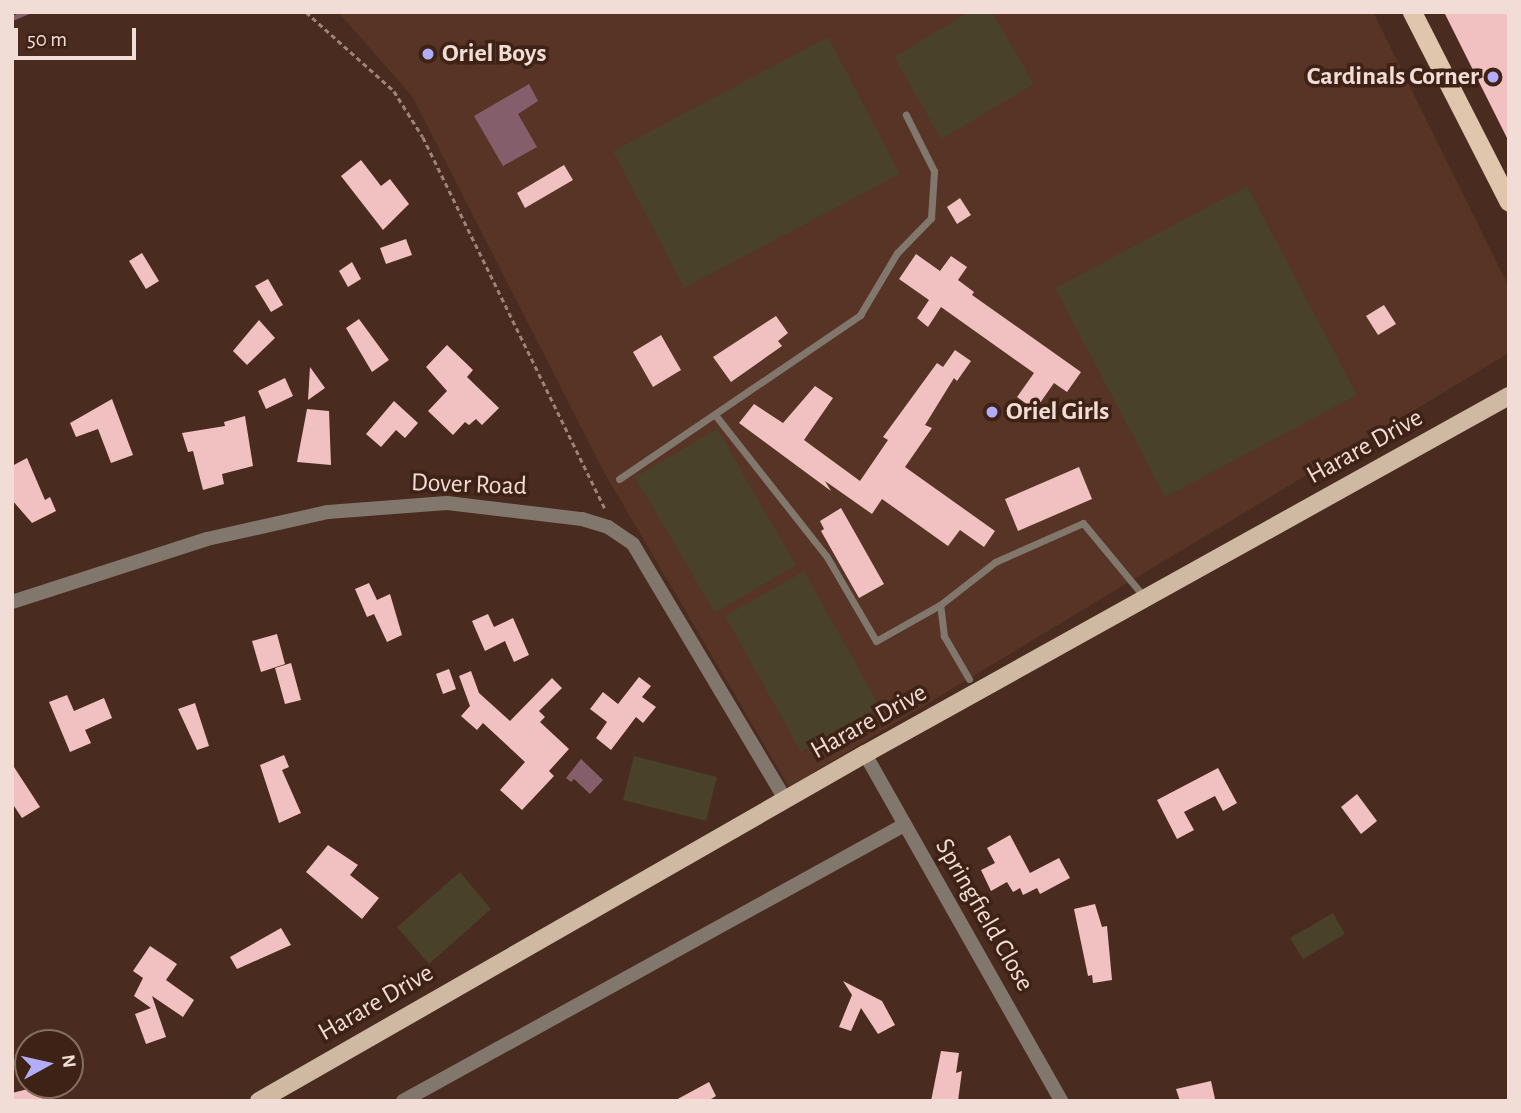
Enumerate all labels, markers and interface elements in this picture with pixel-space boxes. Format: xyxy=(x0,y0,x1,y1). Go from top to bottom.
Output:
scale bar xyxy=(18,14,140,58)
text: 50 m xyxy=(27,29,67,50)
place label: Oriel Boys xyxy=(442,38,546,70)
marker: Oriel Boys xyxy=(420,46,436,62)
place label: Cardinals Corner xyxy=(1307,61,1479,93)
marker: Cardinals Corner xyxy=(1485,69,1501,85)
place label: Oriel Girls xyxy=(1006,396,1109,428)
street label: Harare Drive xyxy=(1302,402,1428,492)
marker: Oriel Girls xyxy=(984,404,1000,420)
street label: Dover Road xyxy=(410,467,528,503)
street label: Harare Drive xyxy=(806,677,932,767)
street label: Springfield Close xyxy=(928,833,1040,997)
street label: Harare Drive xyxy=(313,958,439,1048)
north arrow xyxy=(14,1029,84,1099)
text: N xyxy=(58,1053,79,1069)

